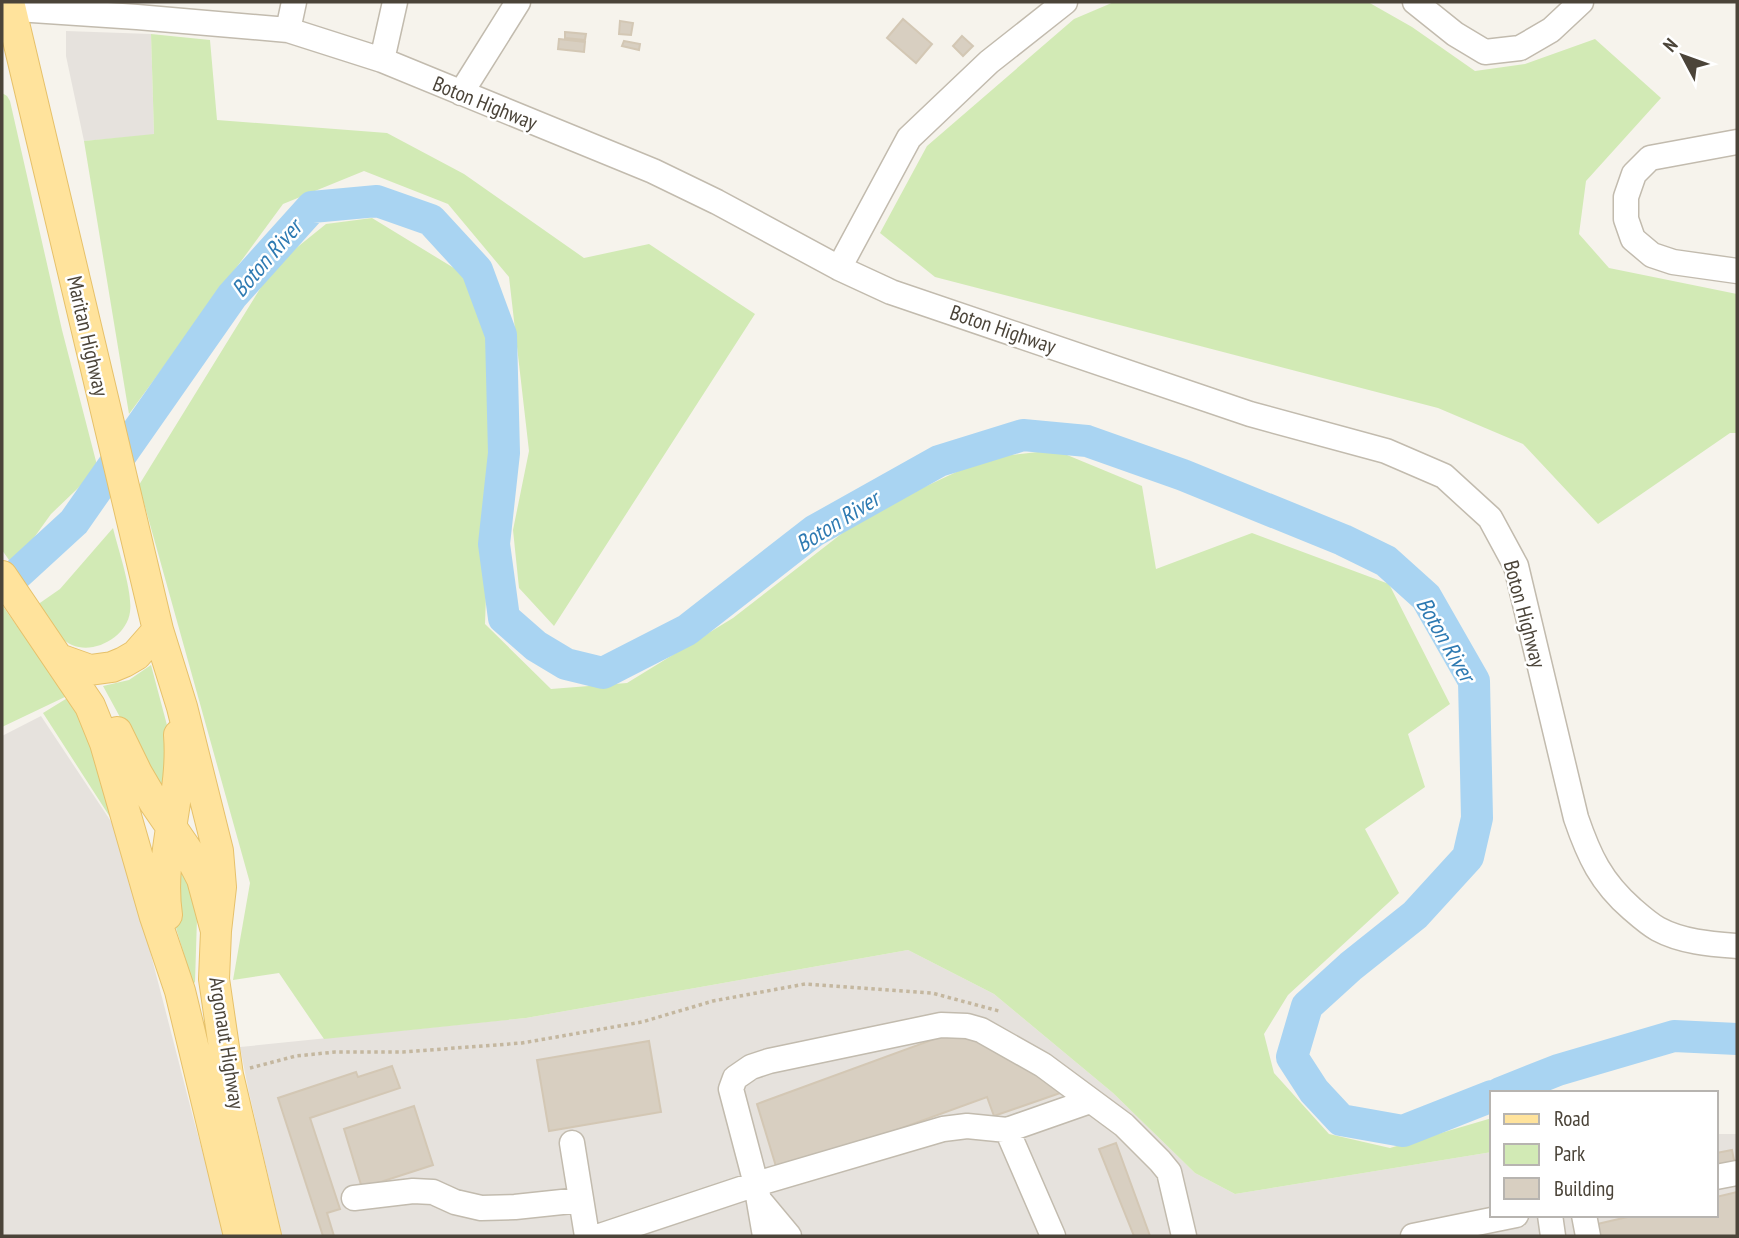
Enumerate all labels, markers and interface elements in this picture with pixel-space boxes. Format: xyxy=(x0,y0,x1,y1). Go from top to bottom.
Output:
north arrow xyxy=(1648,21,1718,91)
text: N xyxy=(1658,33,1683,57)
street label: Boton Highway xyxy=(429,70,541,136)
water label: Boton River xyxy=(225,211,310,302)
street label: Maritan Highway xyxy=(61,273,115,399)
street label: Boton Highway xyxy=(947,298,1060,360)
water label: Boton River xyxy=(790,482,887,558)
street label: Boton Highway xyxy=(1498,557,1552,671)
water label: Boton River xyxy=(1410,592,1484,690)
street label: Argonaut Highway xyxy=(203,975,251,1111)
legend xyxy=(1490,1091,1718,1217)
text: Road xyxy=(1554,1105,1590,1132)
text: Park xyxy=(1554,1140,1585,1167)
text: Building xyxy=(1554,1175,1614,1202)

